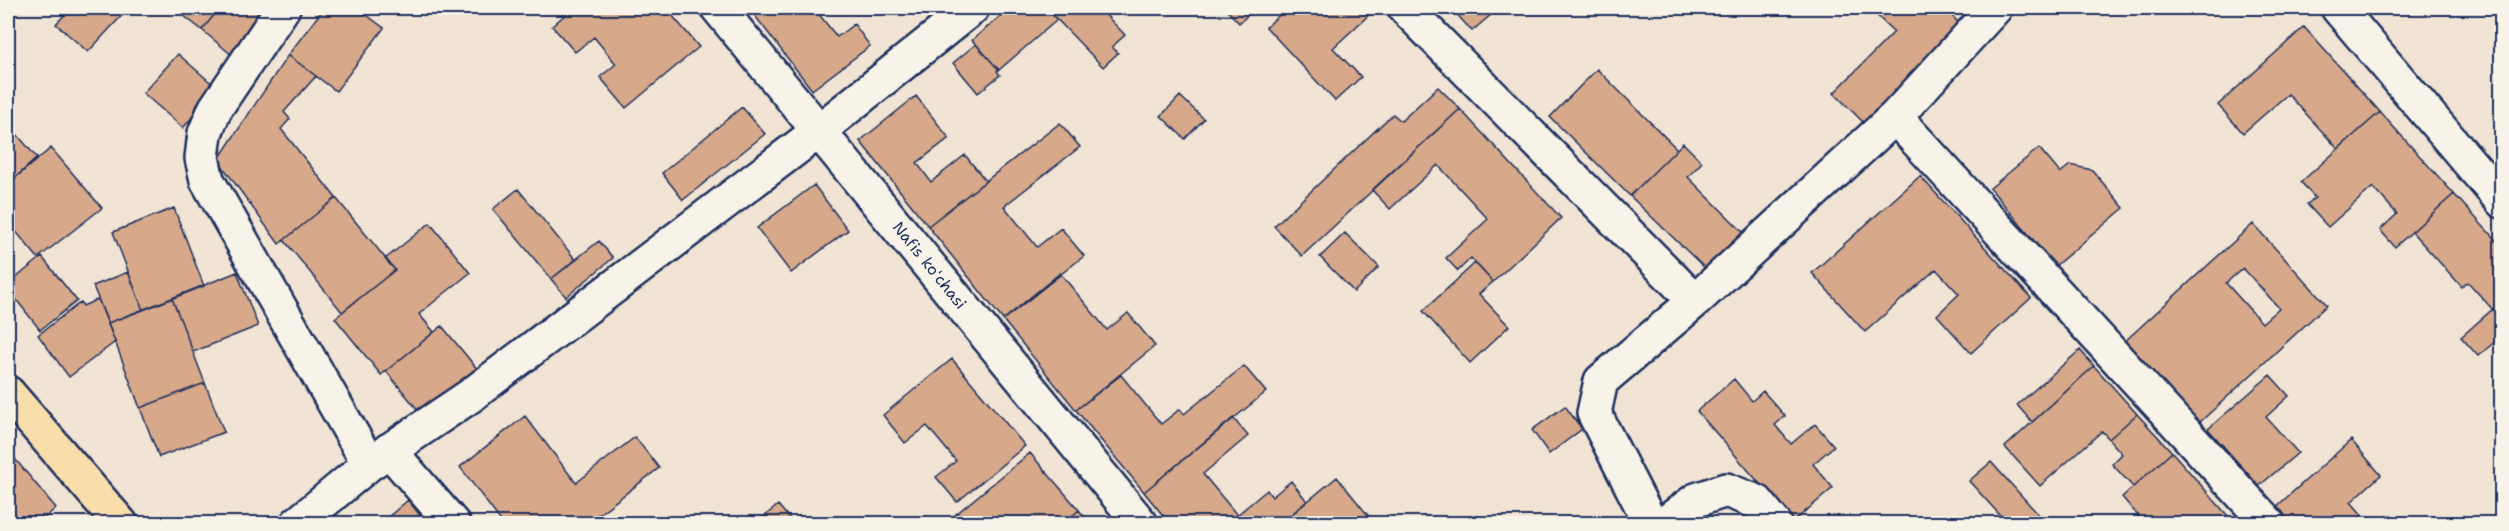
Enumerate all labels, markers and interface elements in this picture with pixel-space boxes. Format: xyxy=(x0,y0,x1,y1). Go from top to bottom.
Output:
street label: Nafis koʻchasi xyxy=(888,217,971,313)

